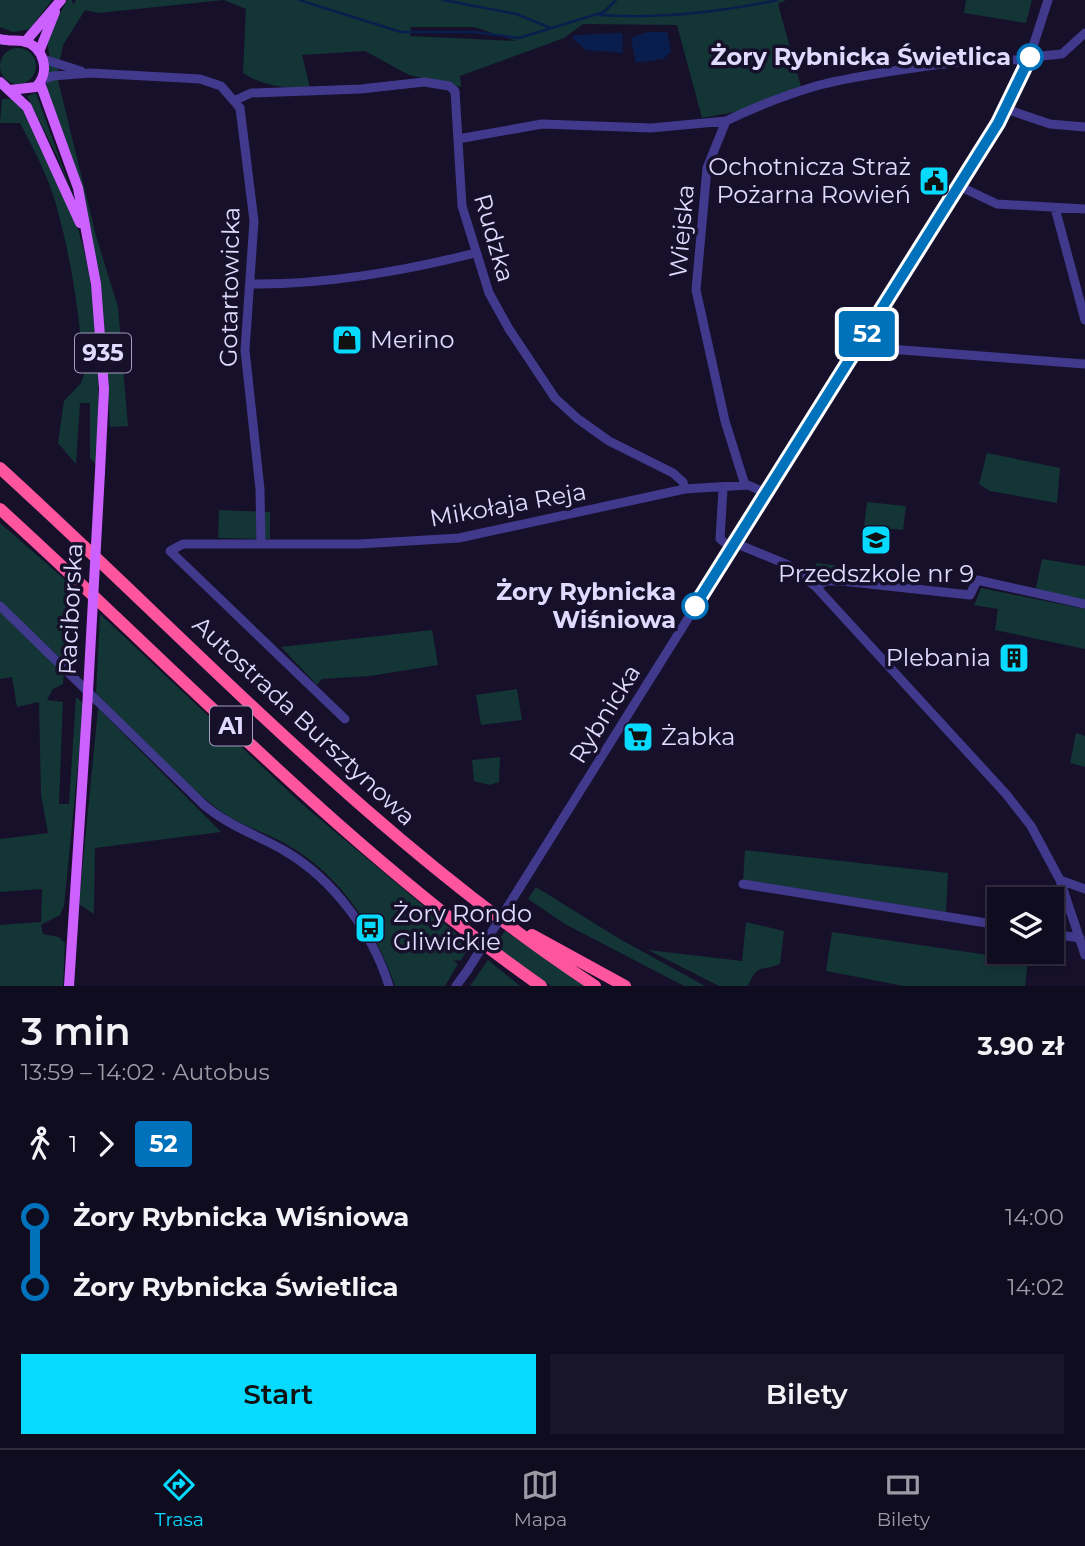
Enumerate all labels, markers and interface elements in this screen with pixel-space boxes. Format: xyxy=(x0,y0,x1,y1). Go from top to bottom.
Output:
place label: Żory Rybnicka Świetlica xyxy=(711,42,1011,71)
marker: Żory Rybnicka Świetlica xyxy=(1017,44,1043,70)
place label: Ochotnicza Straż Pożarna Rowień xyxy=(708,152,911,209)
public building icon: Ochotnicza Straż Pożarna Rowień xyxy=(917,164,951,198)
street label: Wiejska xyxy=(663,183,700,279)
street label: Rudzka xyxy=(468,190,521,285)
street label: Gotartowicka xyxy=(214,207,245,367)
line badge: 52 xyxy=(836,311,898,357)
text: 52 xyxy=(853,319,881,348)
shop icon: Merino xyxy=(330,323,364,357)
place label: Merino xyxy=(370,325,455,354)
road number: 935 xyxy=(75,334,131,372)
street label: Mikołaja Reja xyxy=(427,476,589,533)
school or university icon: Przedszkole nr 9 xyxy=(859,523,893,557)
street label: Raciborska xyxy=(53,542,88,676)
place label: Przedszkole nr 9 xyxy=(778,559,974,588)
place label: Żory Rybnicka Wiśniowa xyxy=(496,577,676,634)
marker: Żory Rybnicka Wiśniowa xyxy=(682,593,708,619)
street label: Autostrada Bursztynowa xyxy=(187,610,422,831)
building icon: Plebania xyxy=(997,641,1031,675)
place label: Plebania xyxy=(886,643,991,672)
street label: Rybnicka xyxy=(563,659,646,768)
road number: A1 xyxy=(210,706,252,746)
supermarket icon: Żabka xyxy=(621,720,655,754)
place label: Żabka xyxy=(661,722,735,751)
map controls xyxy=(987,887,1064,964)
button: layers xyxy=(987,887,1064,964)
place label: Żory Rondo Gliwickie xyxy=(393,899,532,956)
bus stop icon: Żory Rondo Gliwickie xyxy=(353,911,387,945)
text: 3 min xyxy=(21,1008,131,1055)
text: 3.90 zł xyxy=(978,1030,1064,1062)
text: 13:59 – 14:02 · Autobus xyxy=(21,1058,270,1086)
icon: walk xyxy=(21,1125,59,1163)
icon: forward xyxy=(87,1125,125,1163)
text: 52 xyxy=(149,1129,178,1158)
text: 1 xyxy=(69,1130,77,1158)
text: Żory Rybnicka Wiśniowa xyxy=(73,1201,409,1233)
text: 14:00 xyxy=(1005,1203,1064,1231)
text: Żory Rybnicka Świetlica xyxy=(73,1271,399,1303)
text: 14:02 xyxy=(1007,1273,1064,1301)
button: Start xyxy=(21,1354,536,1434)
button: Bilety xyxy=(550,1354,1064,1434)
tab: Trasa xyxy=(155,1466,204,1531)
tab: Mapa xyxy=(514,1466,567,1531)
tab: Bilety xyxy=(877,1466,930,1531)

